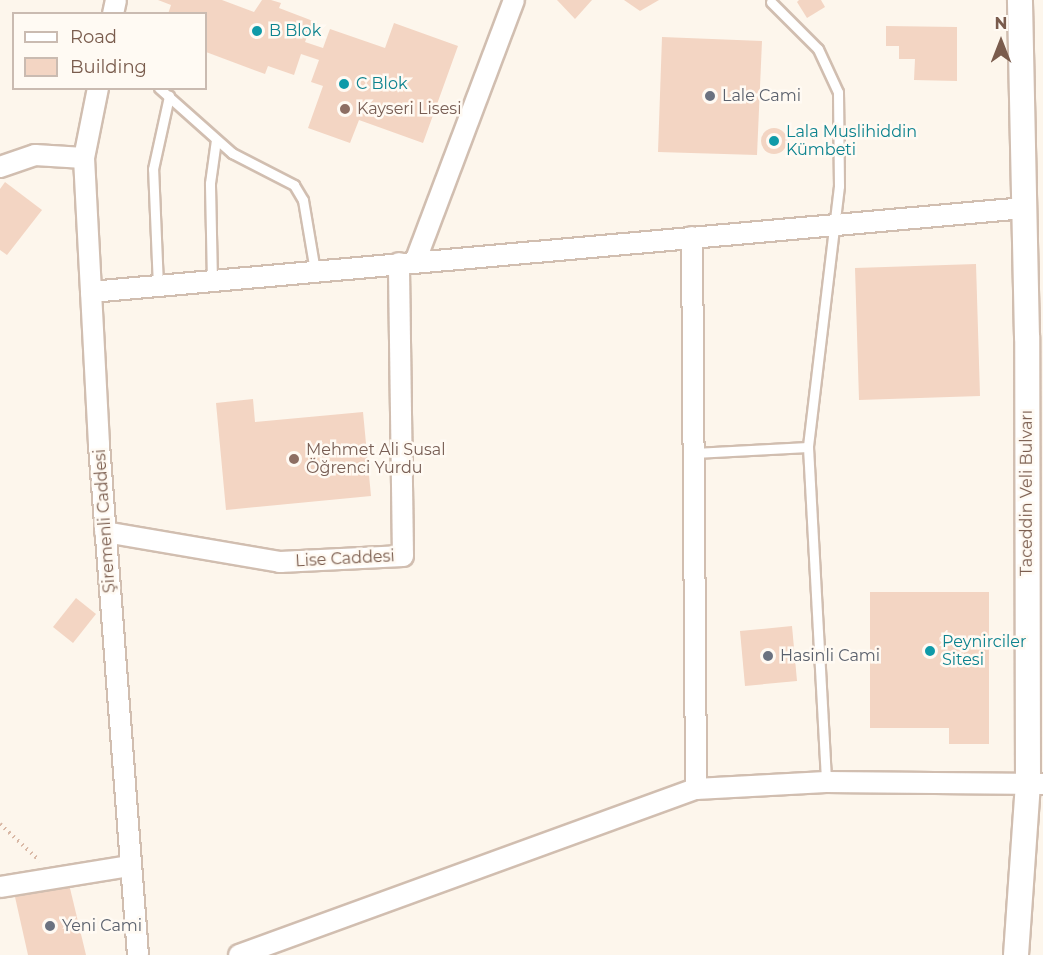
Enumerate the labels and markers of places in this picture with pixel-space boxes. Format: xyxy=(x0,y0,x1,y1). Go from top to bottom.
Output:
place label: B Blok xyxy=(269,21,321,41)
marker: B Blok xyxy=(250,24,264,38)
place label: C Blok xyxy=(356,74,408,94)
marker: C Blok xyxy=(337,77,351,91)
place label: Lale Cami xyxy=(722,86,801,106)
marker: Lale Cami xyxy=(703,89,717,103)
place label: Kayseri Lisesi xyxy=(357,99,461,119)
marker: Kayseri Lisesi xyxy=(338,102,352,116)
place label: Lala Muslihiddin Kümbeti xyxy=(786,122,917,160)
marker: Lala Muslihiddin Kümbeti xyxy=(767,134,781,148)
place label: Mehmet Ali Susal Öğrenci Yurdu xyxy=(306,440,446,478)
marker: Mehmet Ali Susal Öğrenci Yurdu xyxy=(287,452,301,466)
place label: Peynirciler Sitesi xyxy=(942,632,1026,670)
marker: Peynirciler Sitesi xyxy=(923,644,937,658)
place label: Hasinli Cami xyxy=(780,646,880,666)
marker: Hasinli Cami xyxy=(761,649,775,663)
place label: Yeni Cami xyxy=(62,916,142,936)
marker: Yeni Cami xyxy=(43,919,57,933)

